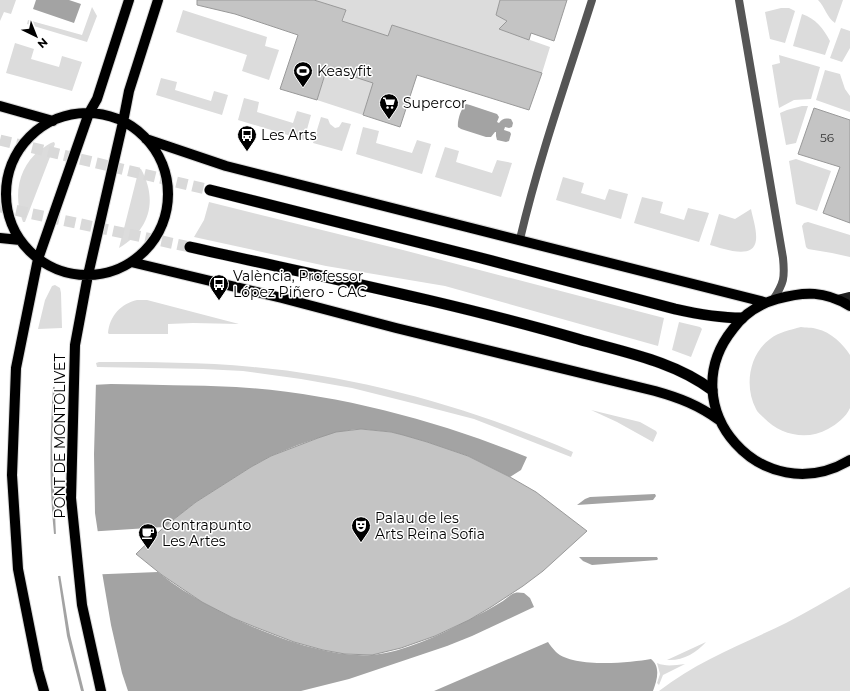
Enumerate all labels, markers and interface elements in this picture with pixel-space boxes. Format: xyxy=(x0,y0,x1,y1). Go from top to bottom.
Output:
north arrow xyxy=(16,16,56,56)
text: N xyxy=(35,35,51,51)
sports icon: Keasyfit xyxy=(292,60,314,88)
place label: Keasyfit xyxy=(317,62,372,80)
supermarket icon: Supercor xyxy=(378,92,400,120)
place label: Supercor xyxy=(403,94,467,112)
bus stop icon: Les Arts xyxy=(236,124,258,152)
place label: Les Arts xyxy=(261,126,317,144)
house number: 56 xyxy=(820,130,834,145)
place label: València, Professor López Piñero - CAC xyxy=(233,267,367,301)
bus stop icon: València, Professor López Piñero - CAC xyxy=(208,273,230,301)
street label: PONT DE MONTOLIVET xyxy=(51,354,69,518)
place label: Palau de les Arts Reina Sofia xyxy=(375,509,485,543)
theatre icon: Palau de les Arts Reina Sofia xyxy=(350,515,372,543)
place label: Contrapunto Les Artes xyxy=(162,516,252,550)
cafe icon: Contrapunto Les Artes xyxy=(137,522,159,550)

